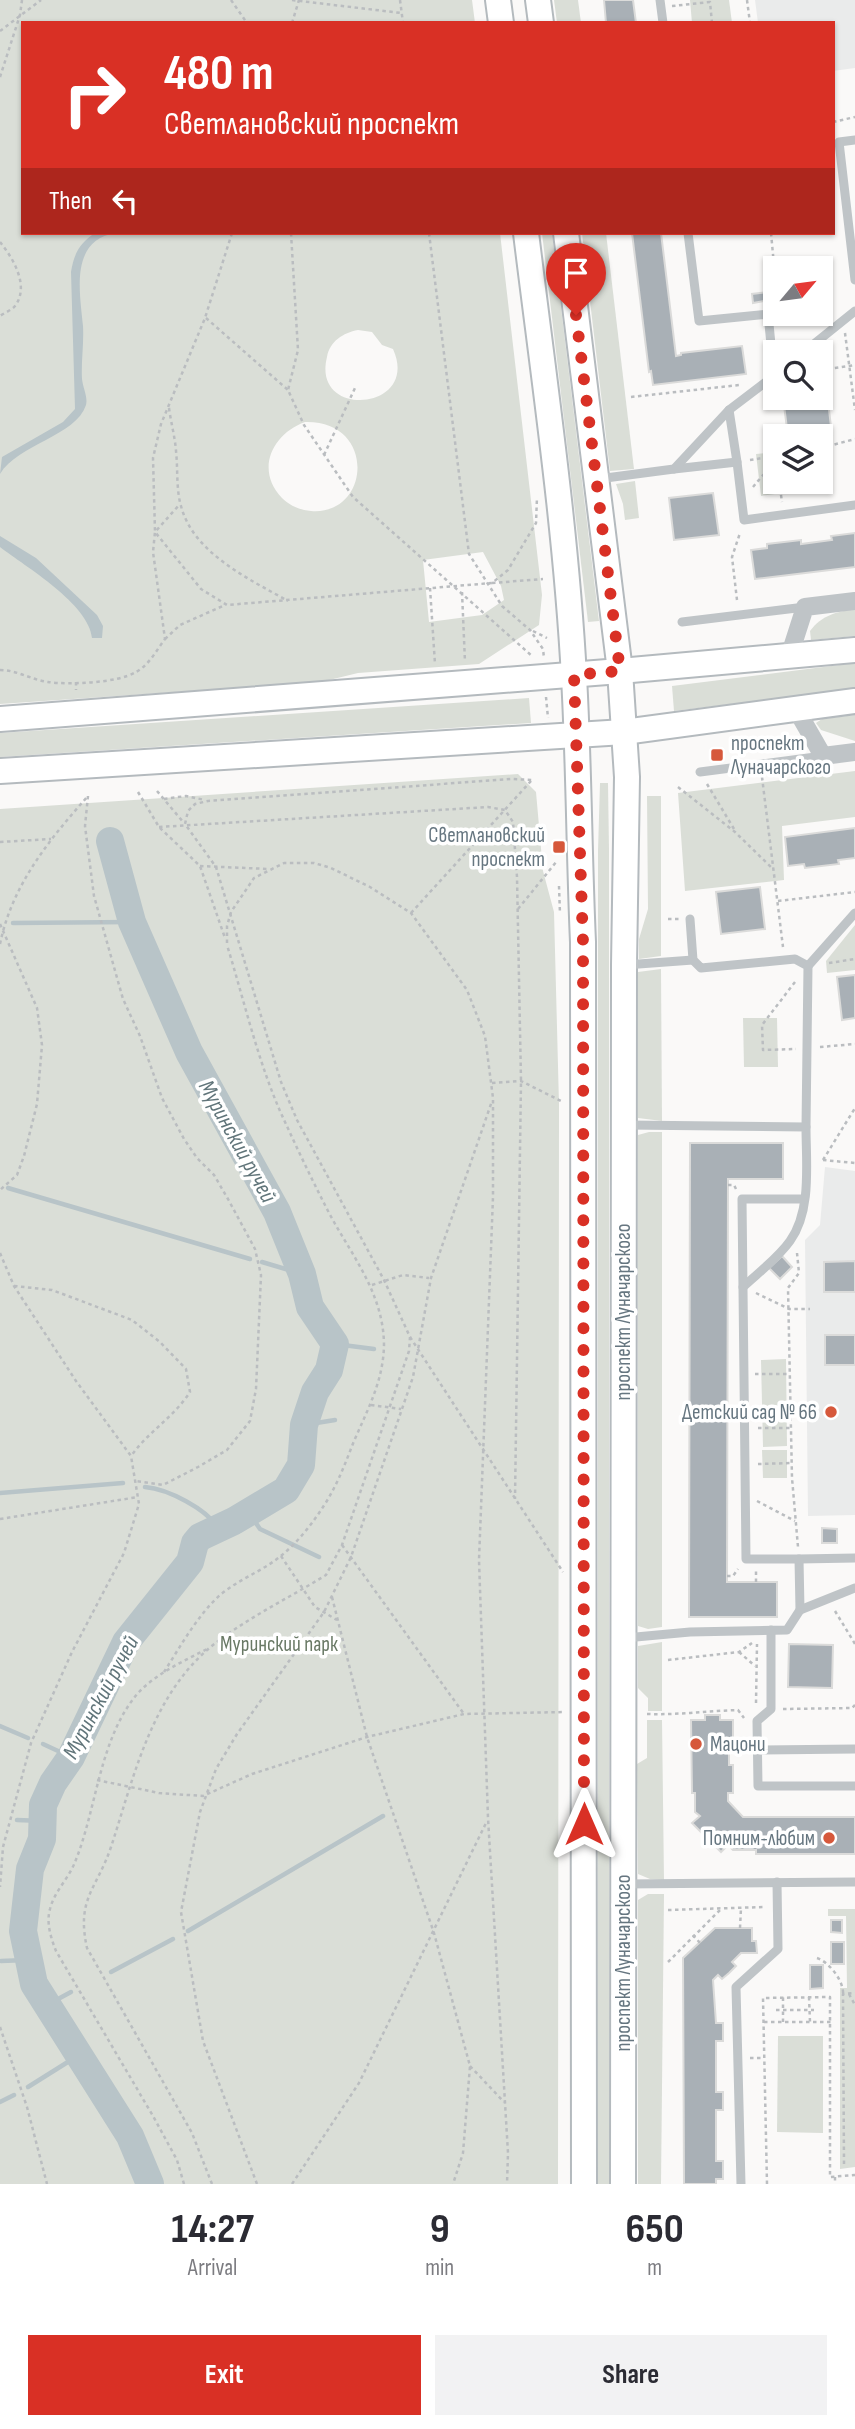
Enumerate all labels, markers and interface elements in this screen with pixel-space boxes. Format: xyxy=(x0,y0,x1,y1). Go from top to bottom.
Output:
text: 480 m xyxy=(164,45,273,104)
icon: right xyxy=(49,49,140,140)
text: Светлановский проспект xyxy=(164,105,459,144)
icon: left xyxy=(106,182,144,220)
text: Then xyxy=(49,186,92,217)
pin xyxy=(546,243,606,315)
icon: arrive xyxy=(557,254,595,292)
north arrow xyxy=(763,256,833,326)
map controls xyxy=(763,256,833,494)
button: search xyxy=(763,340,833,410)
button: layers xyxy=(763,424,833,494)
place label: проспект Луначарского xyxy=(730,731,831,780)
marker: проспект Луначарского xyxy=(709,747,725,763)
place label: Светлановский проспект xyxy=(428,823,545,872)
marker: Светлановский проспект xyxy=(551,839,567,855)
water label: Муринский ручей xyxy=(192,1075,283,1208)
street label: проспект Луначарского xyxy=(611,1224,636,1400)
place label: Детский сад № 66 xyxy=(682,1400,817,1425)
marker: Детский сад № 66 xyxy=(823,1404,839,1420)
water label: Муринский ручей xyxy=(57,1631,145,1764)
park label: Муринский парк xyxy=(220,1632,338,1657)
place label: Мацони xyxy=(710,1732,766,1757)
marker: Мацони xyxy=(688,1736,704,1752)
position arrow xyxy=(547,1787,621,1861)
place label: Помним-любим xyxy=(703,1826,815,1851)
marker: Помним-любим xyxy=(821,1830,837,1846)
street label: проспект Луначарского xyxy=(611,1875,636,2051)
text: 14:27 xyxy=(171,2204,254,2255)
text: 9 xyxy=(430,2204,450,2255)
text: 650 xyxy=(625,2204,684,2255)
text: Arrival xyxy=(188,2254,237,2282)
text: min xyxy=(425,2254,454,2282)
text: m xyxy=(647,2254,662,2282)
button: Exit xyxy=(28,2335,421,2415)
button: Share xyxy=(435,2335,827,2415)

